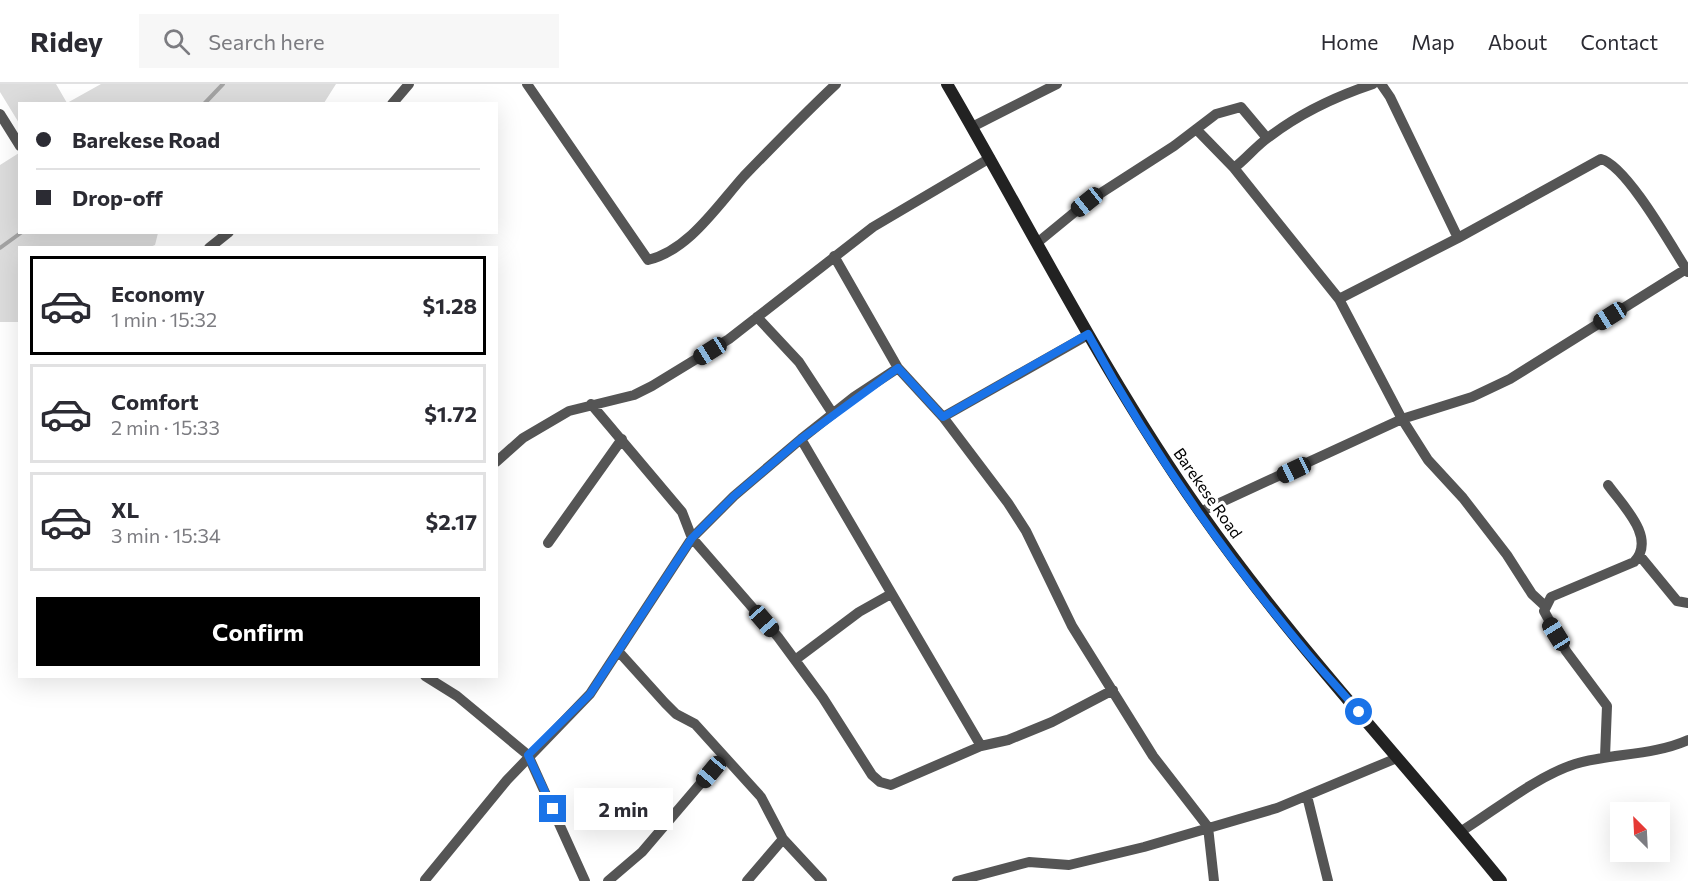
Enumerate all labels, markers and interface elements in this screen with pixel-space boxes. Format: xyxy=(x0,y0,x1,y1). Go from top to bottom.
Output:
search box xyxy=(139,14,559,68)
text: Ridey xyxy=(30,24,103,58)
icon: search xyxy=(160,25,193,58)
text: Search here xyxy=(208,28,325,55)
text: Home xyxy=(1321,29,1378,54)
text: Map xyxy=(1411,29,1455,54)
text: About xyxy=(1488,29,1547,54)
text: Contact xyxy=(1580,29,1658,54)
text: Barekese Road xyxy=(72,126,220,153)
text: Drop-off xyxy=(72,184,163,211)
car xyxy=(1067,184,1107,220)
icon: car xyxy=(39,279,93,333)
text: Economy xyxy=(111,280,205,307)
text: $1.28 xyxy=(423,292,477,319)
car xyxy=(1590,299,1630,333)
text: 1 min · 15:32 xyxy=(111,307,217,331)
car xyxy=(690,334,730,368)
icon: car xyxy=(39,387,93,441)
text: Comfort xyxy=(111,388,199,415)
text: $1.72 xyxy=(424,400,477,427)
text: 2 min · 15:33 xyxy=(111,415,220,439)
street label: Barekese Road xyxy=(1170,444,1247,542)
car xyxy=(1274,454,1314,486)
icon: car xyxy=(39,495,93,549)
text: XL xyxy=(111,496,139,523)
text: $2.17 xyxy=(426,508,477,535)
text: 3 min · 15:34 xyxy=(111,523,221,547)
button: Confirm xyxy=(36,597,480,666)
car xyxy=(745,602,783,640)
car xyxy=(1539,614,1573,654)
route start xyxy=(1345,698,1372,725)
car xyxy=(693,752,729,792)
callout: 2 min xyxy=(574,788,673,830)
route end xyxy=(539,795,566,822)
text: 2 min xyxy=(599,797,648,821)
north arrow xyxy=(1610,802,1670,862)
map controls xyxy=(1610,802,1670,862)

